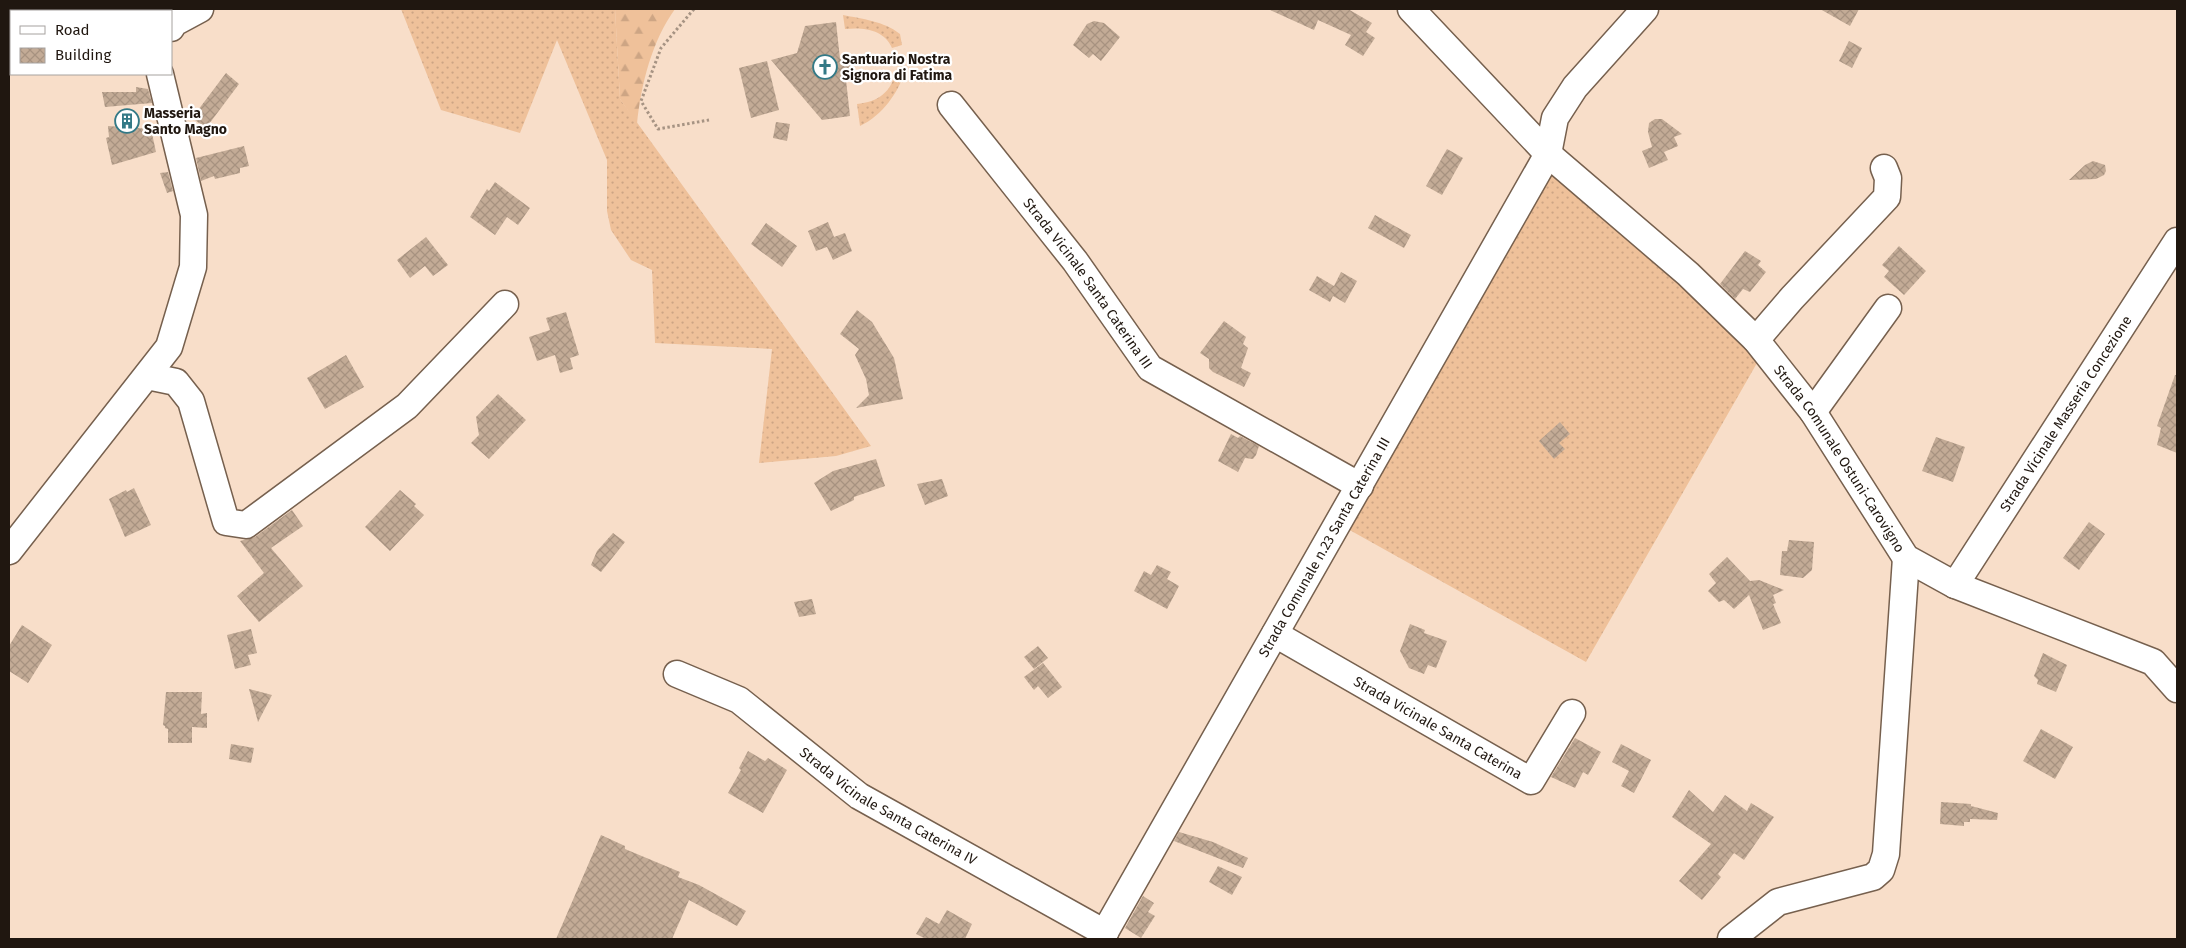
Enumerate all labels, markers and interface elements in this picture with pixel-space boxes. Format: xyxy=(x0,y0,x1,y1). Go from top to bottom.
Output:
legend xyxy=(10,10,172,75)
text: Road xyxy=(55,21,90,39)
text: Building xyxy=(55,46,111,64)
place label: Santuario Nostra Signora di Fatima xyxy=(842,51,953,84)
church icon: Santuario Nostra Signora di Fatima xyxy=(812,54,838,80)
place label: Masseria Santo Magno xyxy=(144,105,227,138)
building icon: Masseria Santo Magno xyxy=(114,108,140,134)
street label: Strada Vicinale Santa Caterina III xyxy=(1019,195,1156,372)
street label: Strada Vicinale Masseria Concezione xyxy=(1996,313,2136,515)
street label: Strada Comunale Ostuni-Carovigno xyxy=(1770,362,1908,556)
street label: Strada Comunale n.23 Santa Caterina III xyxy=(1255,434,1394,660)
street label: Strada Vicinale Santa Caterina xyxy=(1351,673,1525,783)
street label: Strada Vicinale Santa Caterina IV xyxy=(796,744,980,869)

